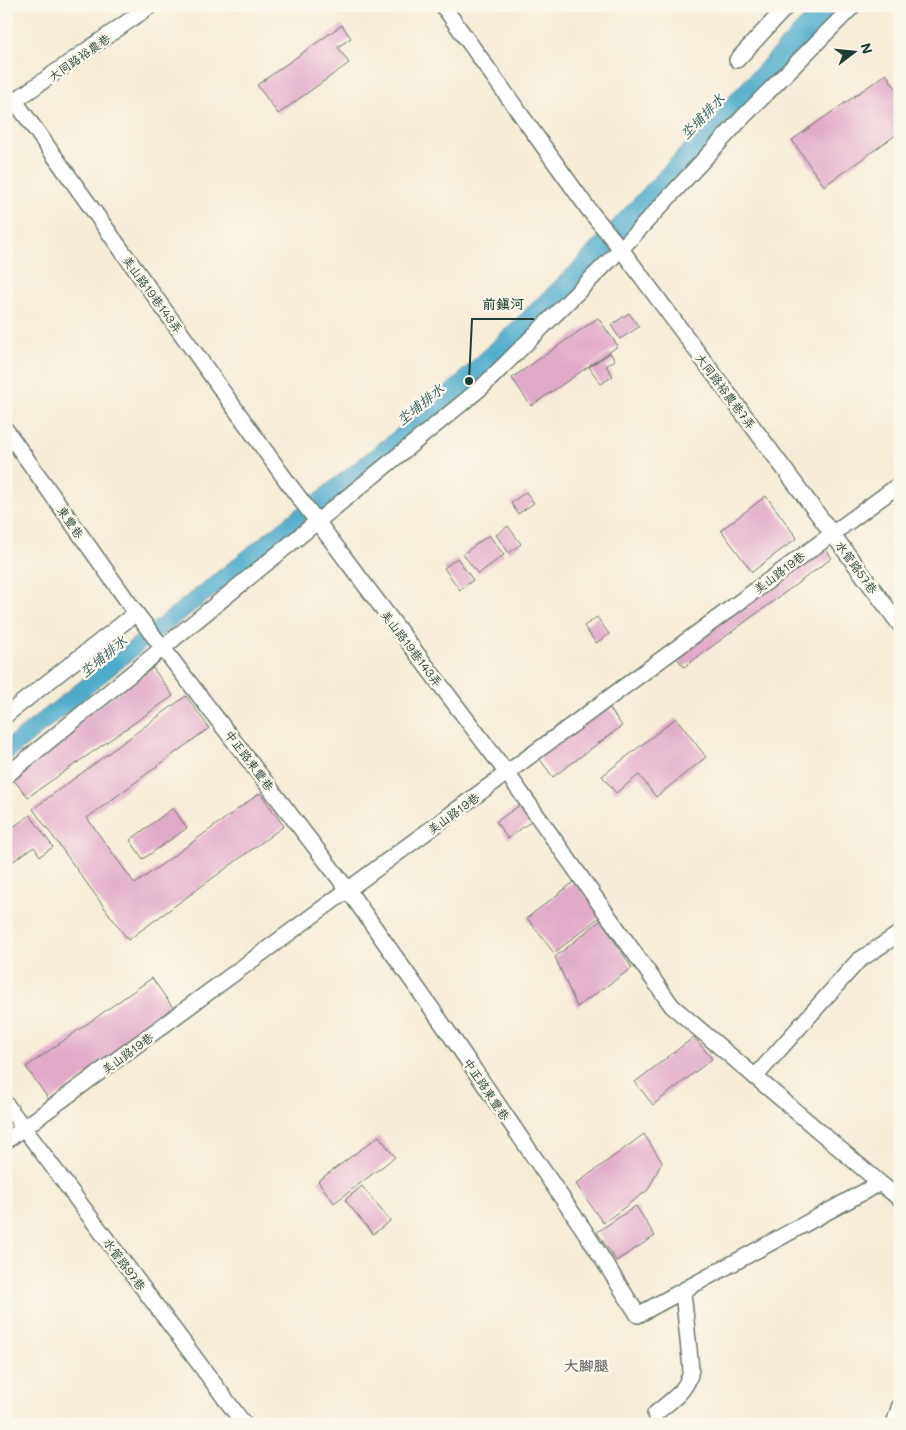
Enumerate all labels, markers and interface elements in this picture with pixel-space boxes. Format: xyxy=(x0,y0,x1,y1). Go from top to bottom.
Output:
north arrow xyxy=(828,28,878,78)
street label: 大同路裕農巷 xyxy=(45,30,113,84)
text: N xyxy=(856,41,878,56)
water label: 坔埔排水 xyxy=(676,89,729,143)
street label: 美山路19巷143弄 xyxy=(120,252,186,336)
callout: 前鎮河 xyxy=(472,290,534,319)
text: 前鎮河 xyxy=(482,294,524,313)
street label: 大同路裕農巷7弄 xyxy=(692,350,760,432)
water label: 坔埔排水 xyxy=(392,378,449,429)
street label: 東豐巷 xyxy=(54,503,88,541)
street label: 水管路57巷 xyxy=(832,537,882,597)
street label: 美山路19巷 xyxy=(750,547,808,597)
street label: 美山路19巷143弄 xyxy=(378,606,446,690)
water label: 坔埔排水 xyxy=(75,630,132,681)
street label: 中正路東豐巷 xyxy=(222,726,278,794)
street label: 美山路19巷 xyxy=(424,789,482,837)
street label: 美山路19巷 xyxy=(98,1029,156,1077)
street label: 中正路東豐巷 xyxy=(460,1055,514,1123)
street label: 水管路97巷 xyxy=(100,1235,150,1293)
district label: 大腳腿 xyxy=(563,1355,609,1375)

